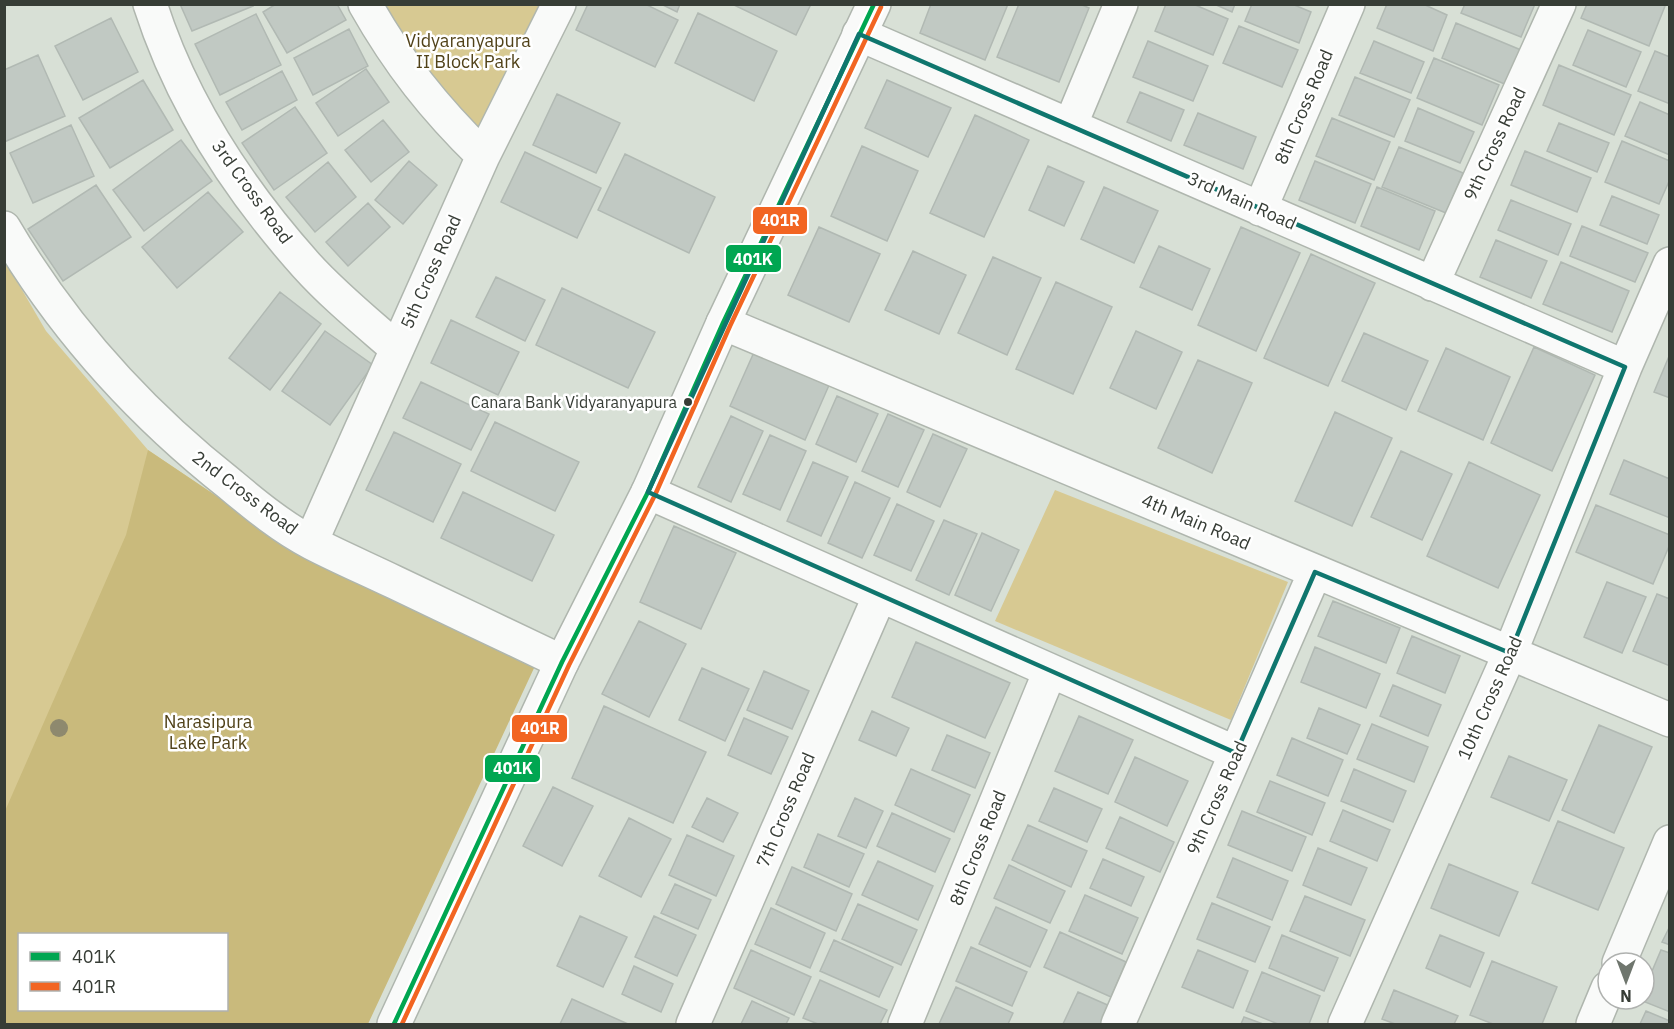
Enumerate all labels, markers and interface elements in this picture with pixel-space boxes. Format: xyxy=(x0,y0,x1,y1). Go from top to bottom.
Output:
park label: Vidyaranyapura II Block Park xyxy=(405,29,531,73)
street label: 8th Cross Road xyxy=(1269,46,1338,168)
street label: 9th Cross Road xyxy=(1458,83,1531,204)
street label: 3rd Cross Road xyxy=(207,135,298,248)
street label: 3rd Main Road xyxy=(1184,166,1300,235)
line badge: 401R xyxy=(752,206,808,235)
text: 401R xyxy=(760,210,800,230)
street label: 5th Cross Road xyxy=(395,211,466,332)
line badge: 401K xyxy=(725,244,782,273)
text: 401K xyxy=(733,249,773,269)
place label: Canara Bank Vidyaranyapura xyxy=(471,392,677,412)
marker: Canara Bank Vidyaranyapura xyxy=(682,396,694,408)
street label: 2nd Cross Road xyxy=(188,445,303,540)
street label: 4th Main Road xyxy=(1138,488,1254,555)
street label: 10th Cross Road xyxy=(1452,632,1527,763)
park label: Narasipura Lake Park xyxy=(164,710,253,754)
line badge: 401R xyxy=(511,714,568,743)
text: 401R xyxy=(520,718,560,738)
street label: 9th Cross Road xyxy=(1181,737,1252,858)
street label: 7th Cross Road xyxy=(751,749,820,871)
line badge: 401K xyxy=(484,754,541,783)
text: 401K xyxy=(493,758,533,778)
street label: 8th Cross Road xyxy=(944,787,1011,909)
legend xyxy=(18,933,228,1011)
text: 401K xyxy=(72,945,116,968)
north arrow xyxy=(1596,951,1656,1011)
text: 401R xyxy=(72,975,116,998)
text: N xyxy=(1620,986,1632,1006)

